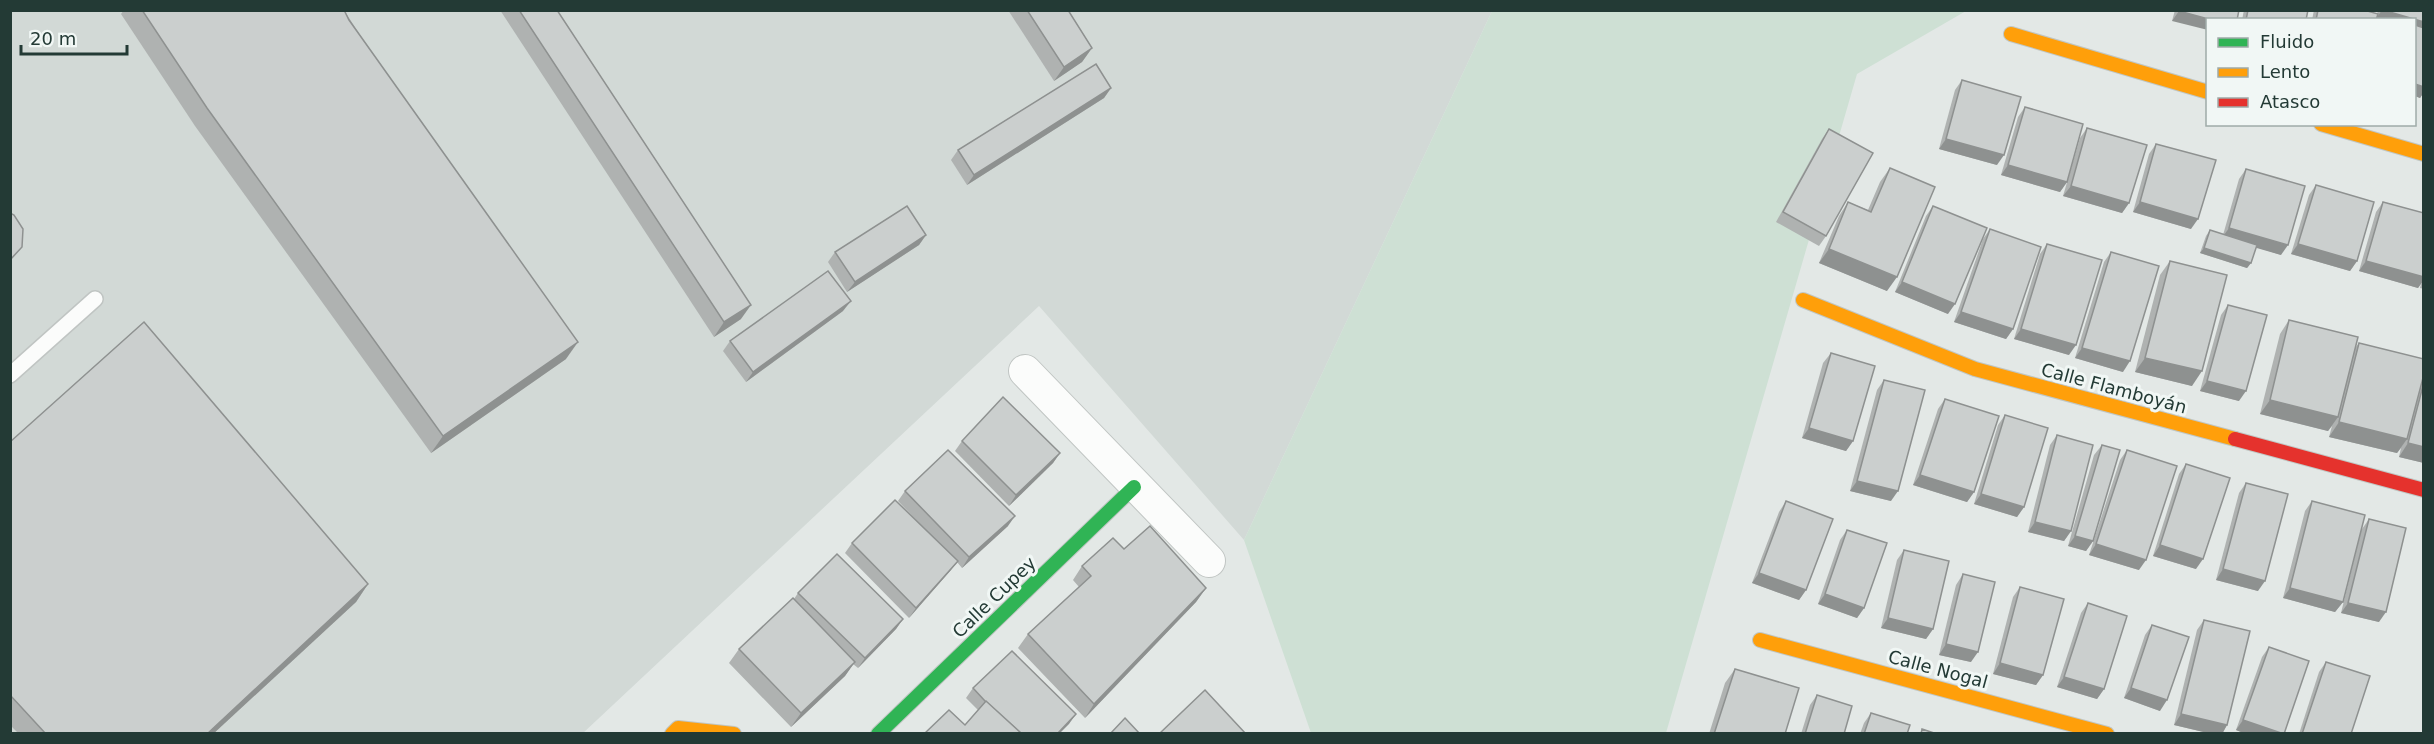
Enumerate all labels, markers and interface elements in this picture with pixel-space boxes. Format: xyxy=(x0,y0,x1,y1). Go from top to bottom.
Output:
scale bar xyxy=(21,18,128,56)
legend xyxy=(2206,18,2416,126)
text: 20 m xyxy=(30,28,76,49)
text: Fluido xyxy=(2260,31,2314,52)
text: Lento xyxy=(2260,61,2310,82)
text: Atasco xyxy=(2260,91,2320,112)
street label: Calle Flamboyán xyxy=(2039,358,2189,418)
street label: Calle Cupey xyxy=(948,552,1040,642)
street label: Calle Nogal xyxy=(1886,646,1990,692)

